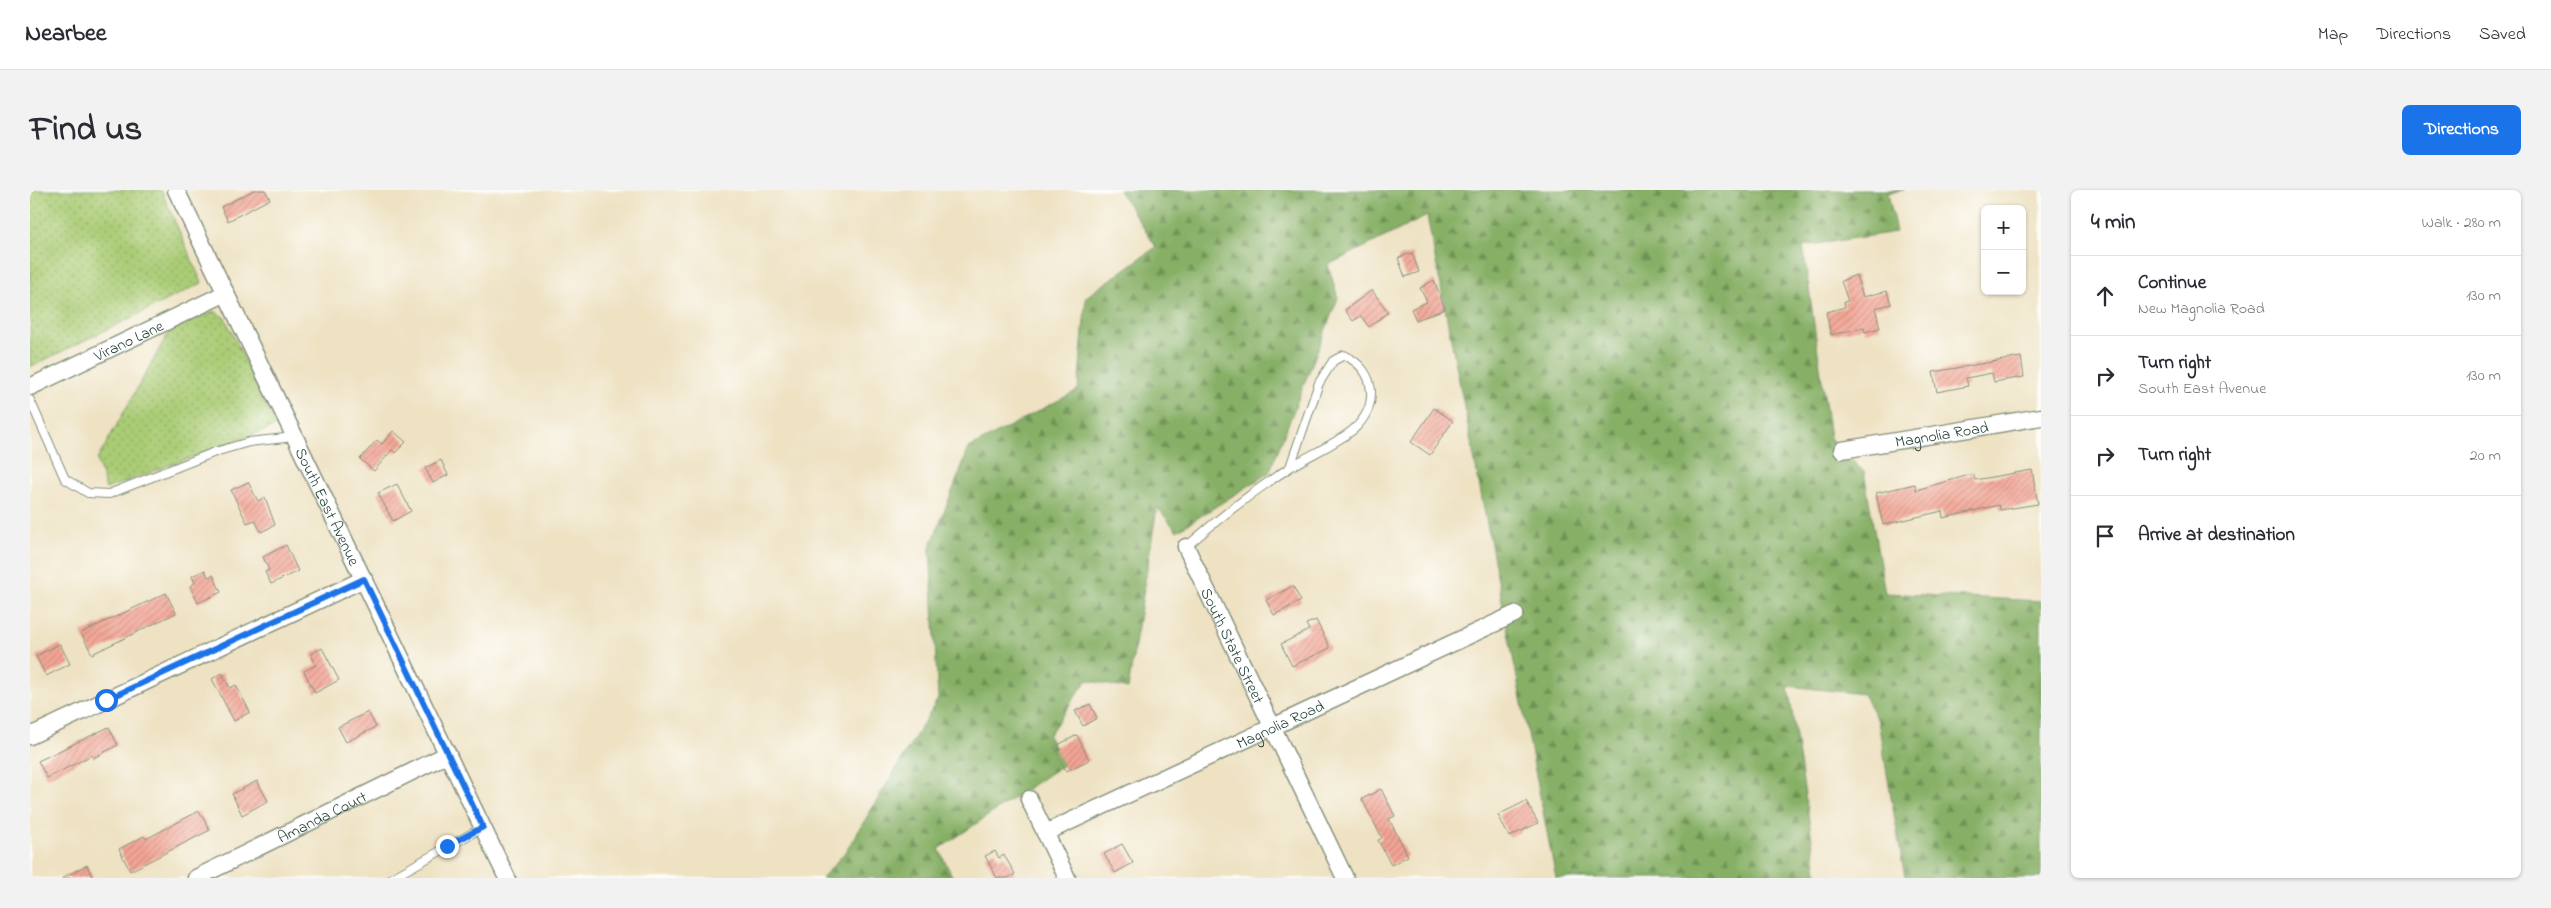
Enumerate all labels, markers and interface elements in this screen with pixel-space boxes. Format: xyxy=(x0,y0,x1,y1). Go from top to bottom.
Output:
text: Nearbee xyxy=(25,17,107,52)
text: Map xyxy=(2318,22,2348,48)
text: Directions xyxy=(2376,22,2451,48)
text: Saved xyxy=(2479,22,2526,48)
text: Find us xyxy=(30,105,142,156)
button: Directions xyxy=(2402,105,2521,155)
map controls xyxy=(1981,205,2026,295)
button: + xyxy=(1981,205,2026,250)
text: 4 min xyxy=(2091,208,2135,238)
text: Walk · 280 m xyxy=(2422,211,2501,235)
button: − xyxy=(1981,250,2026,295)
text: Continue xyxy=(2138,270,2206,297)
icon: ahead xyxy=(2091,282,2119,310)
text: 130 m xyxy=(2466,284,2501,308)
text: New Magnolia Road xyxy=(2138,297,2265,321)
street label: Virano Lane xyxy=(89,314,169,369)
text: Turn right xyxy=(2138,350,2211,377)
icon: right xyxy=(2091,362,2119,390)
text: 130 m xyxy=(2466,364,2501,388)
text: South East Avenue xyxy=(2138,377,2266,401)
street label: Magnolia Road xyxy=(1893,416,1990,455)
icon: right xyxy=(2091,442,2119,470)
text: Turn right xyxy=(2138,442,2211,469)
street label: South East Avenue xyxy=(288,444,365,571)
text: 20 m xyxy=(2470,444,2501,468)
icon: arrive xyxy=(2091,522,2119,550)
text: Arrive at destination xyxy=(2138,522,2295,549)
street label: South State Street xyxy=(1193,584,1270,709)
route start xyxy=(95,689,118,712)
street label: Magnolia Road xyxy=(1233,695,1328,756)
street label: Amanda Court xyxy=(274,786,372,850)
route end xyxy=(436,835,459,858)

